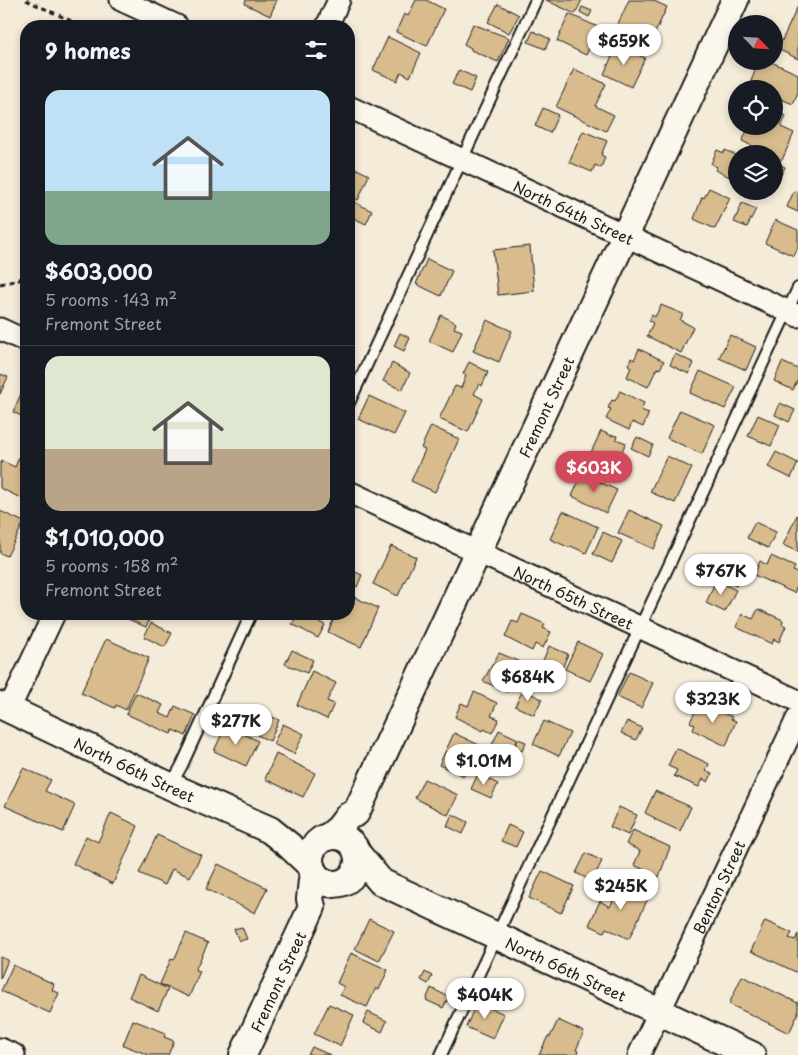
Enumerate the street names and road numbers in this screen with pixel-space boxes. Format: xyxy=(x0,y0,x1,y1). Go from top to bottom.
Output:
street label: North 64th Street xyxy=(510,174,638,250)
street label: Fremont Street xyxy=(512,352,579,461)
street label: North 65th Street xyxy=(510,559,637,634)
street label: North 66th Street xyxy=(71,731,198,807)
street label: Benton Street xyxy=(686,836,750,937)
street label: Fremont Street xyxy=(244,927,311,1036)
street label: North 66th Street xyxy=(502,930,630,1006)

